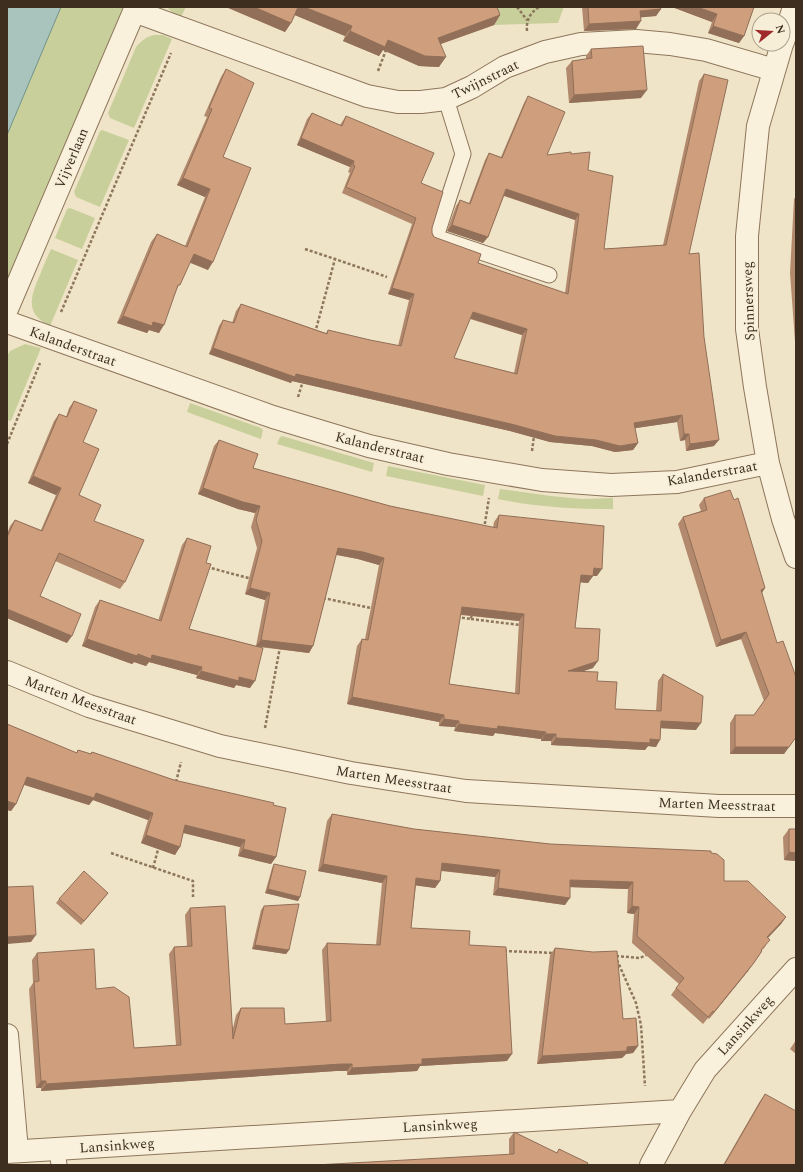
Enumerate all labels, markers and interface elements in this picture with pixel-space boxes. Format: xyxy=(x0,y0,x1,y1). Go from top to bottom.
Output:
north arrow xyxy=(751,12,791,52)
text: N xyxy=(771,22,790,36)
street label: Twijnstraat xyxy=(448,54,522,105)
street label: Vijverlaan xyxy=(49,125,94,192)
street label: Spinnersweg xyxy=(737,261,760,341)
street label: Kalanderstraat xyxy=(26,321,119,372)
street label: Kalanderstraat xyxy=(333,426,427,469)
street label: Kalanderstraat xyxy=(665,455,759,492)
street label: Marten Meesstraat xyxy=(22,671,140,730)
street label: Marten Meesstraat xyxy=(334,760,454,799)
street label: Marten Meesstraat xyxy=(658,792,776,817)
street label: Lansinkweg xyxy=(712,990,778,1060)
street label: Lansinkweg xyxy=(402,1113,478,1138)
street label: Lansinkweg xyxy=(79,1132,155,1159)

